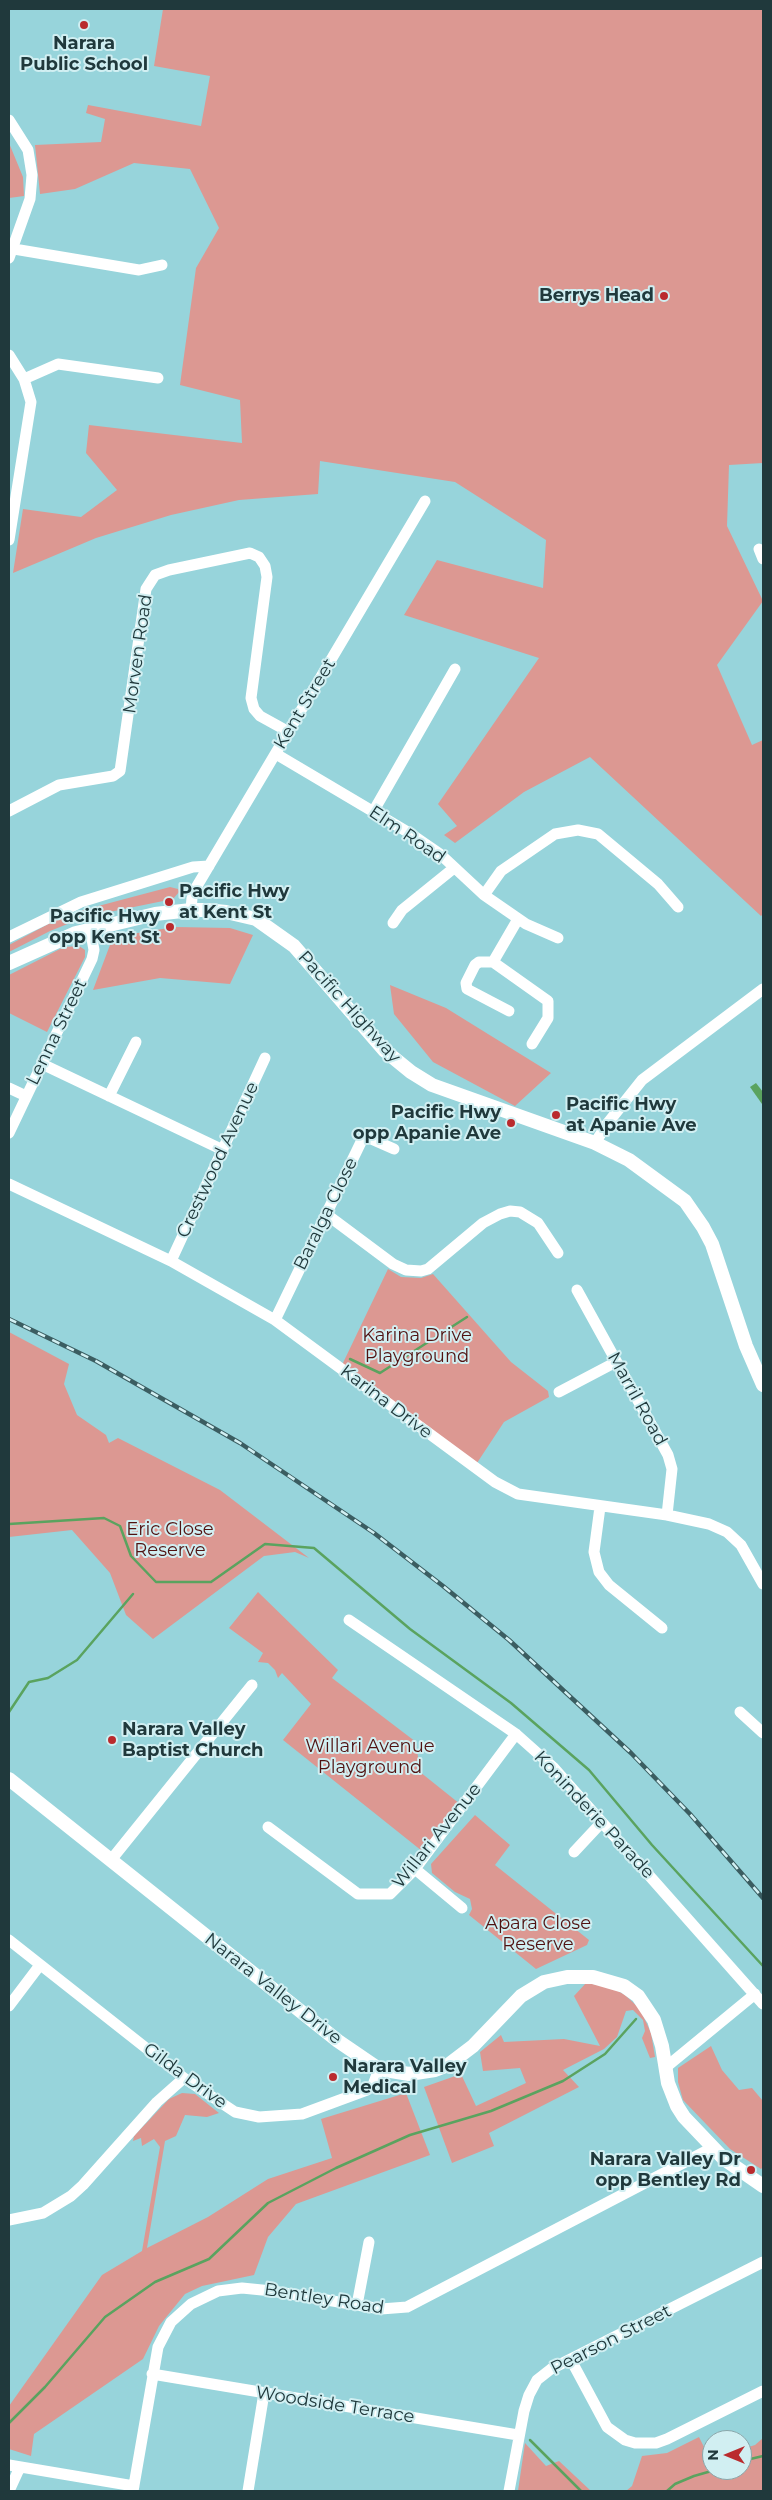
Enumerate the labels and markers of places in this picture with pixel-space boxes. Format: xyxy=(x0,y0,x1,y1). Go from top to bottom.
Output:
marker: Narara Public School xyxy=(78,19,90,31)
place label: Narara Public School xyxy=(20,33,148,76)
place label: Berrys Head xyxy=(539,285,654,307)
marker: Berrys Head xyxy=(658,290,670,302)
place label: Pacific Hwy at Kent St xyxy=(179,881,289,924)
marker: Pacific Hwy at Kent St xyxy=(163,896,175,908)
place label: Pacific Hwy opp Kent St xyxy=(49,906,160,949)
marker: Pacific Hwy opp Kent St xyxy=(164,921,176,933)
place label: Pacific Hwy at Apanie Ave xyxy=(566,1094,697,1136)
place label: Pacific Hwy opp Apanie Ave xyxy=(353,1102,501,1144)
marker: Pacific Hwy at Apanie Ave xyxy=(550,1109,562,1121)
marker: Pacific Hwy opp Apanie Ave xyxy=(505,1117,517,1129)
place label: Narara Valley Baptist Church xyxy=(122,1719,263,1762)
marker: Narara Valley Baptist Church xyxy=(106,1734,118,1746)
place label: Narara Valley Medical xyxy=(343,2056,467,2098)
marker: Narara Valley Medical xyxy=(327,2071,339,2083)
place label: Narara Valley Dr opp Bentley Rd xyxy=(590,2149,741,2192)
marker: Narara Valley Dr opp Bentley Rd xyxy=(745,2164,757,2176)

